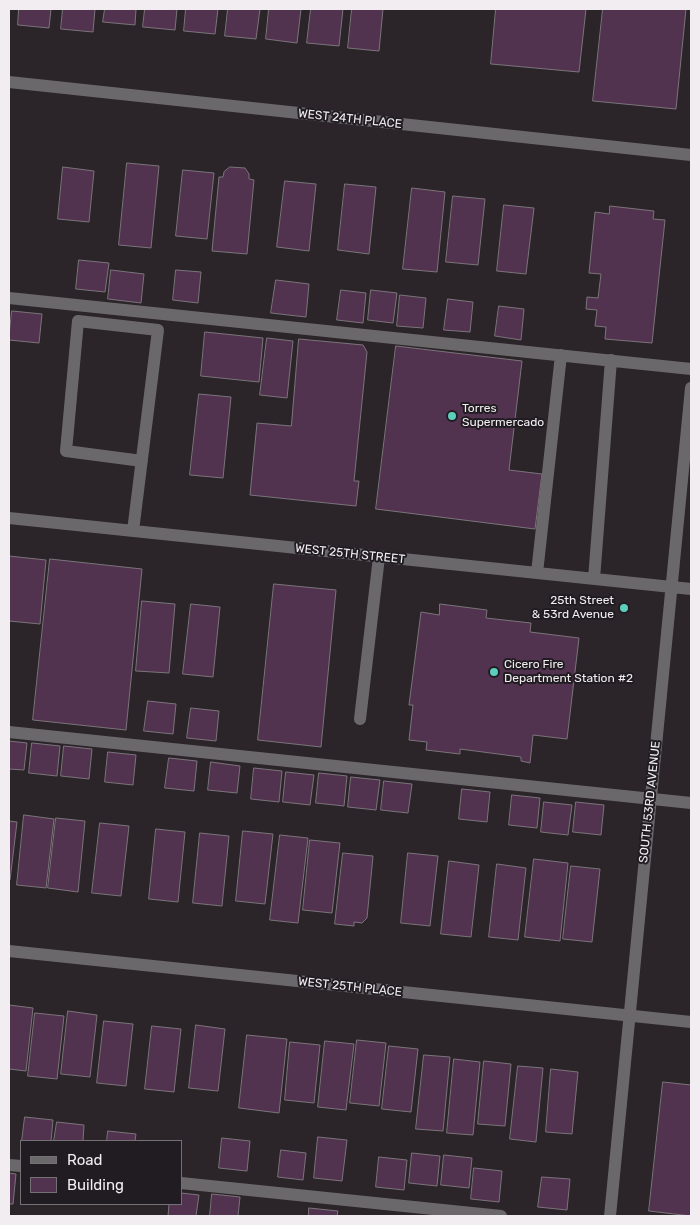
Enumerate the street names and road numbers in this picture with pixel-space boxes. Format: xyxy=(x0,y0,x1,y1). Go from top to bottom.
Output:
street label: WEST 24TH PLACE xyxy=(297,106,403,132)
street label: WEST 25TH STREET xyxy=(294,541,406,567)
street label: SOUTH 53RD AVENUE xyxy=(636,740,664,864)
street label: WEST 25TH PLACE xyxy=(297,974,403,1000)

